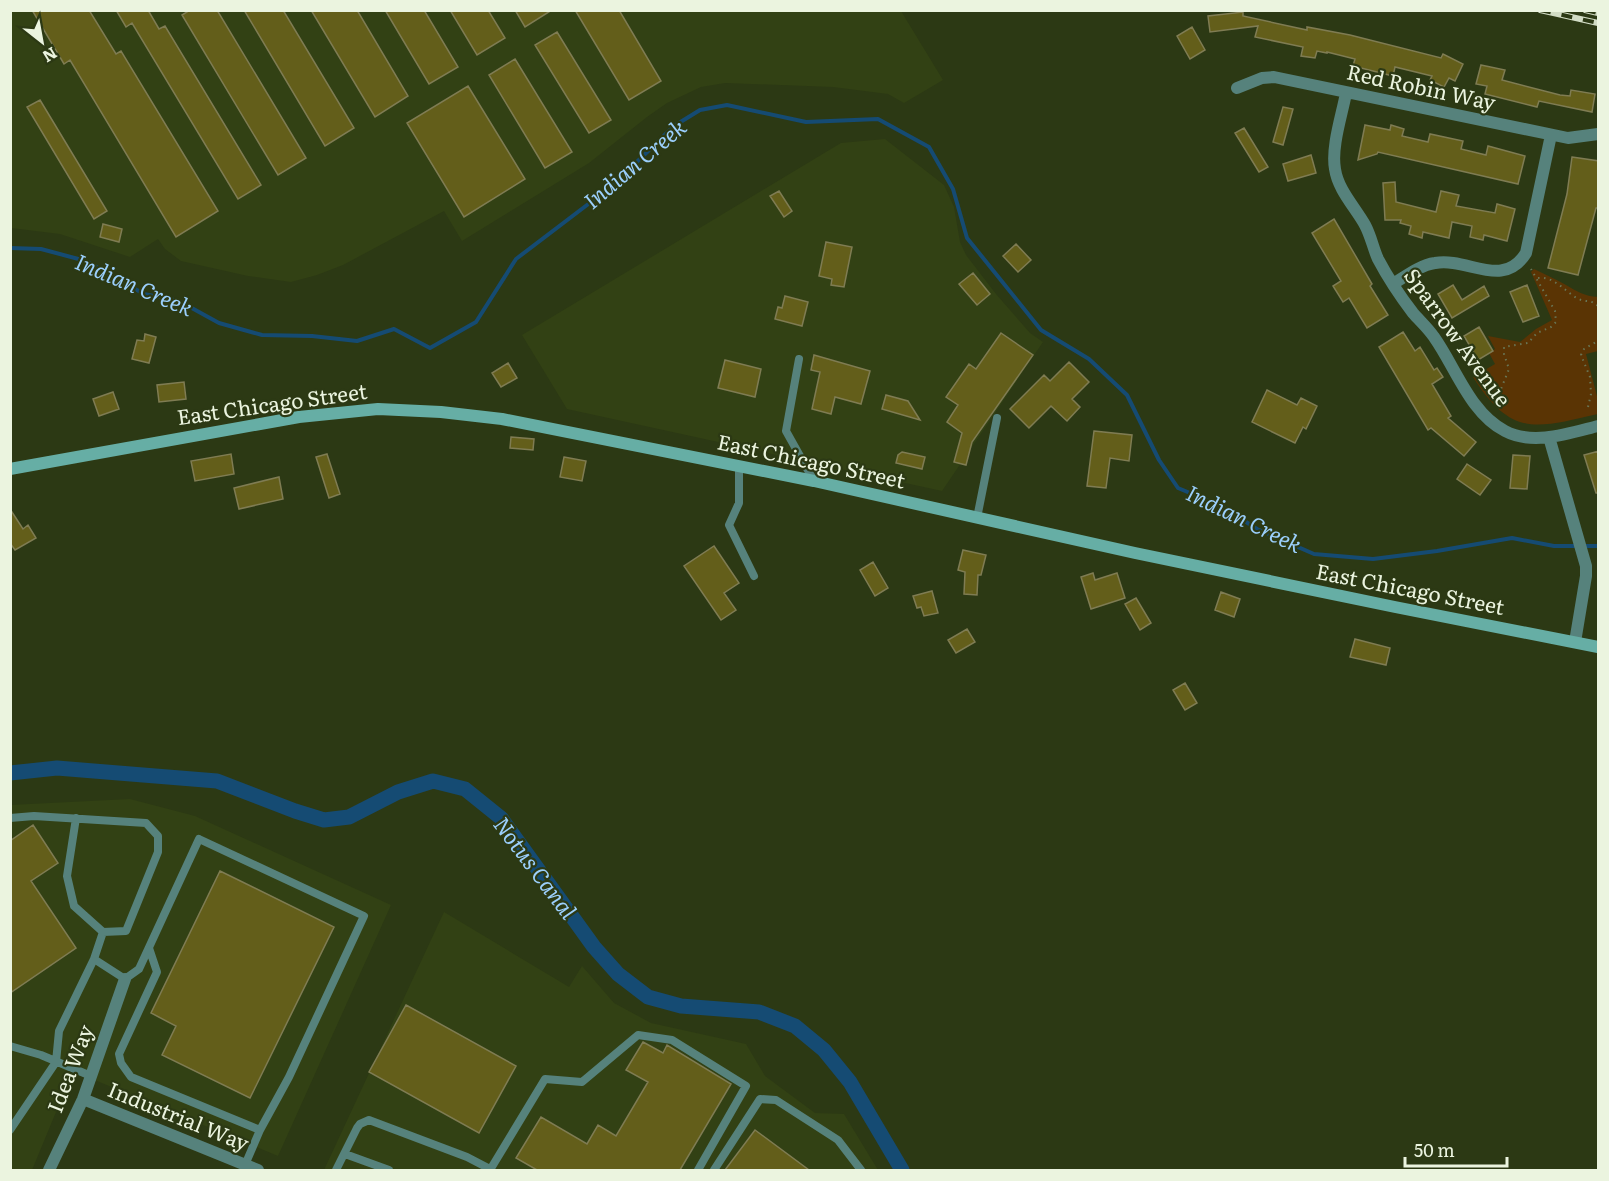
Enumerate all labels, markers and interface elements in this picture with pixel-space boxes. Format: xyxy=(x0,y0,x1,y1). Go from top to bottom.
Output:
north arrow xyxy=(12,12,72,72)
text: N xyxy=(38,42,62,69)
street label: Red Robin Way xyxy=(1344,55,1500,117)
water label: Indian Creek xyxy=(575,110,693,216)
water label: Indian Creek xyxy=(70,244,199,323)
street label: Sparrow Avenue xyxy=(1398,261,1520,412)
street label: East Chicago Street xyxy=(175,374,369,431)
street label: East Chicago Street xyxy=(715,424,909,495)
water label: Indian Creek xyxy=(1181,475,1308,560)
street label: East Chicago Street xyxy=(1314,554,1508,621)
water label: Notus Canal xyxy=(487,809,586,926)
street label: Idea Way xyxy=(38,1019,100,1117)
street label: Industrial Way xyxy=(104,1072,255,1157)
scale bar xyxy=(1405,1130,1507,1168)
text: 50 m xyxy=(1414,1136,1455,1163)

